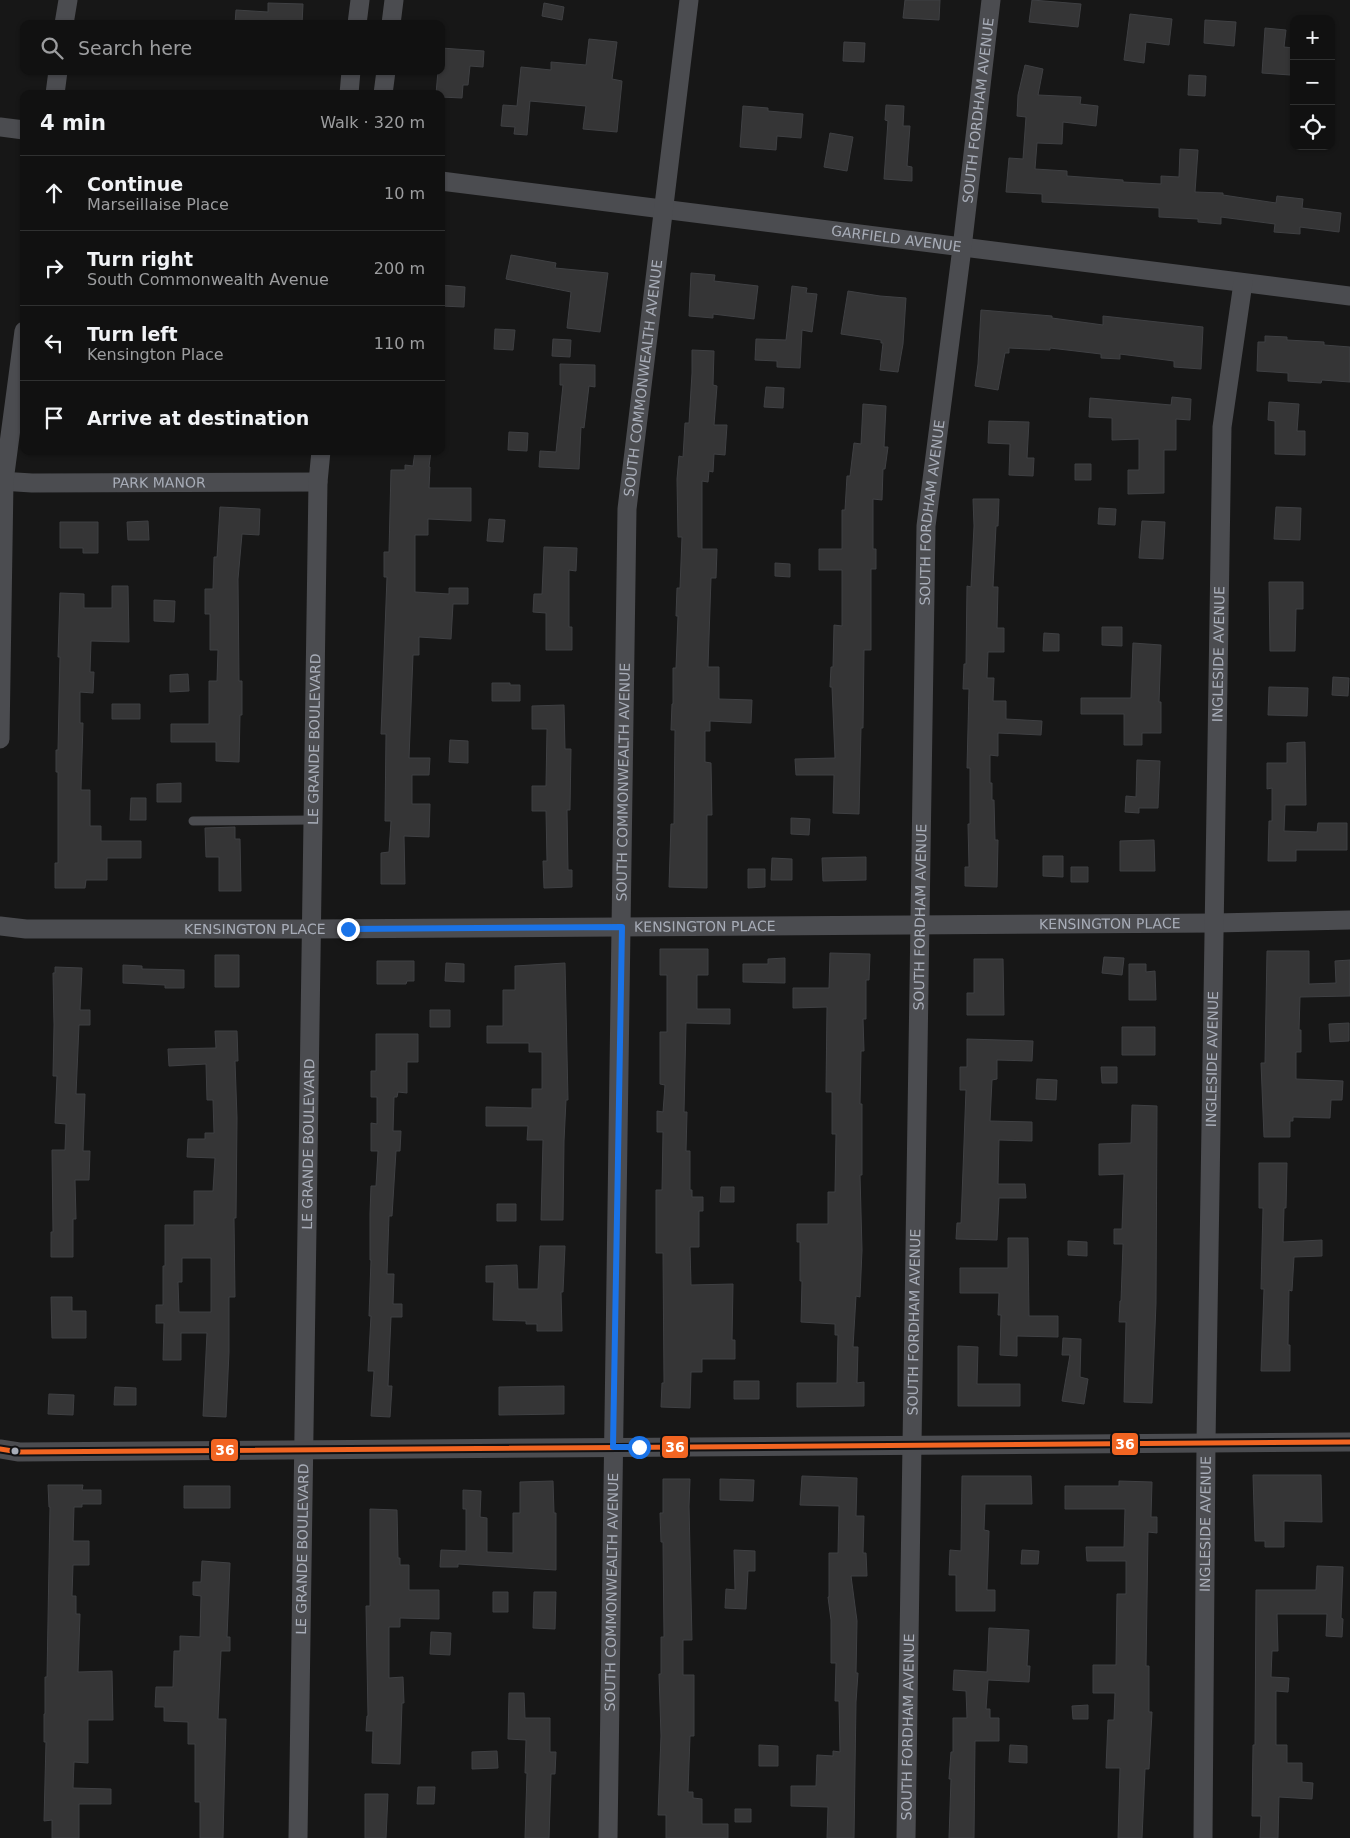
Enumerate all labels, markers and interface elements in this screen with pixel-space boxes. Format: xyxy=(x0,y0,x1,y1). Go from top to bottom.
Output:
map controls xyxy=(1290,15,1335,150)
button: + xyxy=(1290,15,1335,60)
street label: SOUTH FORDHAM AVENUE xyxy=(959,17,997,204)
search box xyxy=(20,20,445,75)
icon: search xyxy=(38,34,66,62)
text: Search here xyxy=(78,37,192,59)
button: − xyxy=(1290,60,1335,105)
button: locate xyxy=(1290,105,1335,150)
text: 4 min xyxy=(40,111,106,135)
text: Walk · 320 m xyxy=(320,113,425,132)
text: Continue xyxy=(87,173,183,195)
icon: ahead xyxy=(40,179,68,207)
text: 10 m xyxy=(384,184,425,203)
text: Marseillaise Place xyxy=(87,195,229,214)
street label: GARFIELD AVENUE xyxy=(830,222,962,255)
text: Turn right xyxy=(87,248,193,270)
icon: right xyxy=(40,254,68,282)
text: 200 m xyxy=(374,259,425,278)
street label: SOUTH COMMONWEALTH AVENUE xyxy=(621,259,665,498)
text: South Commonwealth Avenue xyxy=(87,270,329,289)
text: Turn left xyxy=(87,323,178,345)
icon: left xyxy=(40,329,68,357)
text: 110 m xyxy=(374,334,425,353)
text: Kensington Place xyxy=(87,345,224,364)
icon: arrive xyxy=(40,404,68,432)
text: Arrive at destination xyxy=(87,407,309,429)
street label: SOUTH FORDHAM AVENUE xyxy=(917,419,948,606)
street label: PARK MANOR xyxy=(112,474,206,491)
street label: INGLESIDE AVENUE xyxy=(1209,586,1227,722)
street label: LE GRANDE BOULEVARD xyxy=(305,653,323,825)
street label: SOUTH COMMONWEALTH AVENUE xyxy=(613,663,633,902)
street label: SOUTH FORDHAM AVENUE xyxy=(911,824,929,1011)
street label: KENSINGTON PLACE xyxy=(1039,915,1181,932)
route end xyxy=(337,918,360,941)
street label: KENSINGTON PLACE xyxy=(634,918,776,935)
street label: KENSINGTON PLACE xyxy=(184,921,326,937)
street label: INGLESIDE AVENUE xyxy=(1203,991,1221,1127)
street label: LE GRANDE BOULEVARD xyxy=(299,1058,317,1230)
street label: SOUTH FORDHAM AVENUE xyxy=(904,1229,923,1416)
line badge: 36 xyxy=(1111,1432,1139,1456)
line badge: 36 xyxy=(661,1435,689,1459)
route start xyxy=(628,1436,651,1459)
text: 36 xyxy=(1115,1436,1135,1452)
line badge: 36 xyxy=(210,1438,239,1462)
text: 36 xyxy=(665,1439,685,1455)
text: 36 xyxy=(215,1442,235,1458)
unlabelled marker xyxy=(10,1446,20,1456)
street label: INGLESIDE AVENUE xyxy=(1197,1456,1214,1592)
street label: LE GRANDE BOULEVARD xyxy=(293,1463,312,1635)
street label: SOUTH COMMONWEALTH AVENUE xyxy=(602,1473,621,1711)
street label: SOUTH FORDHAM AVENUE xyxy=(898,1634,917,1820)

